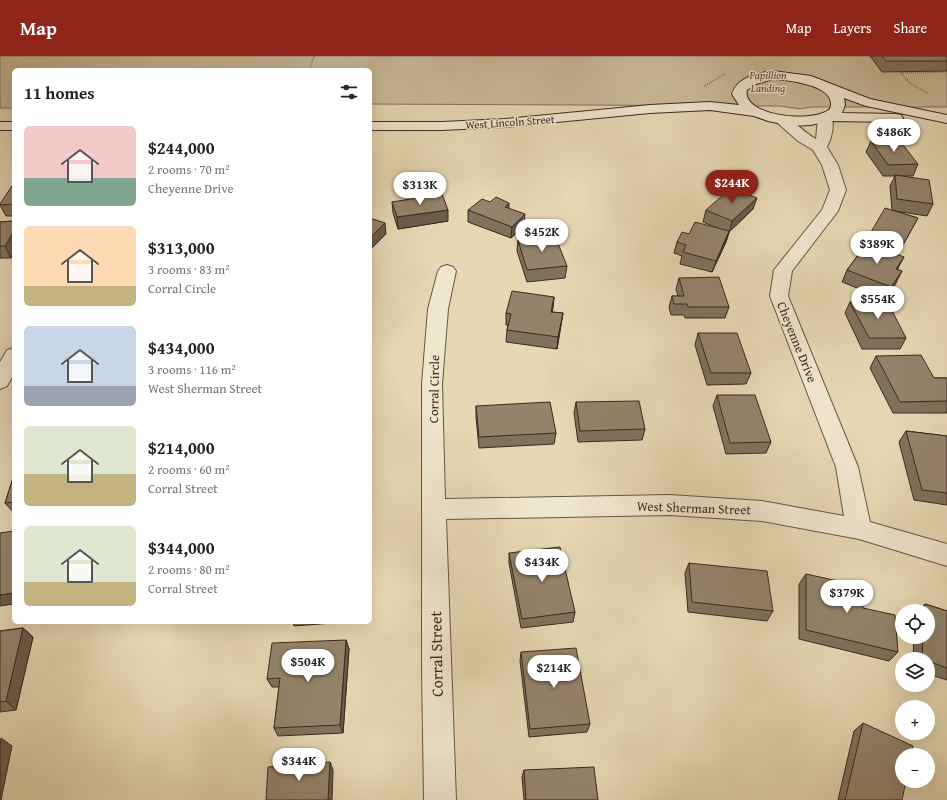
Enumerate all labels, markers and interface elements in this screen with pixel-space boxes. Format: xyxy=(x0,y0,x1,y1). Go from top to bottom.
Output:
text: Map xyxy=(20,14,57,42)
text: Map xyxy=(786,18,812,38)
text: Layers xyxy=(834,18,872,38)
text: Share xyxy=(894,18,927,38)
park label: Papillion Landing xyxy=(748,67,787,96)
text: 11 homes xyxy=(24,80,95,105)
icon: filters xyxy=(338,81,360,103)
street label: West Lincoln Street xyxy=(465,111,555,133)
pin: $486K xyxy=(866,119,922,153)
text: $486K xyxy=(876,122,912,141)
text: $244,000 xyxy=(148,135,214,160)
icon: home xyxy=(56,142,104,190)
text: 2 rooms · 70 m² xyxy=(148,160,230,179)
pin: $244K xyxy=(704,170,760,204)
pin: $313K xyxy=(392,172,448,206)
text: $244K xyxy=(714,173,750,192)
text: $313K xyxy=(402,175,438,194)
text: Cheyenne Drive xyxy=(148,179,234,198)
pin: $452K xyxy=(514,219,570,253)
text: $452K xyxy=(524,222,560,241)
pin: $389K xyxy=(849,231,905,265)
text: $389K xyxy=(859,234,895,253)
text: $313,000 xyxy=(148,235,214,260)
icon: home xyxy=(56,242,104,290)
text: 3 rooms · 83 m² xyxy=(148,260,230,279)
text: Corral Circle xyxy=(148,279,216,298)
pin: $554K xyxy=(850,286,906,320)
text: $554K xyxy=(860,289,896,308)
street label: Cheyenne Drive xyxy=(772,299,822,385)
text: $434,000 xyxy=(148,335,214,360)
icon: home xyxy=(56,342,104,390)
street label: Corral Circle xyxy=(424,355,444,423)
text: 3 rooms · 116 m² xyxy=(148,360,236,379)
text: West Sherman Street xyxy=(148,379,262,398)
text: $214,000 xyxy=(148,435,214,460)
icon: home xyxy=(56,442,104,490)
text: 2 rooms · 60 m² xyxy=(148,460,230,479)
text: Corral Street xyxy=(148,479,218,498)
street label: West Sherman Street xyxy=(637,497,752,520)
text: $344,000 xyxy=(148,535,214,560)
icon: home xyxy=(56,542,104,590)
pin: $434K xyxy=(514,549,570,583)
text: $434K xyxy=(524,552,560,571)
text: 2 rooms · 80 m² xyxy=(148,560,230,579)
text: Corral Street xyxy=(148,579,218,598)
pin: $379K xyxy=(819,580,875,614)
text: $379K xyxy=(829,583,865,602)
map controls xyxy=(895,604,935,788)
button: locate xyxy=(895,604,935,644)
street label: Corral Street xyxy=(423,610,449,697)
pin: $504K xyxy=(280,649,336,683)
text: $504K xyxy=(290,652,326,671)
button: layers xyxy=(895,652,935,692)
pin: $214K xyxy=(526,655,582,689)
text: $214K xyxy=(536,658,572,677)
button: + xyxy=(895,700,935,740)
pin: $344K xyxy=(271,748,327,782)
button: − xyxy=(895,748,935,788)
text: $344K xyxy=(281,751,317,770)

